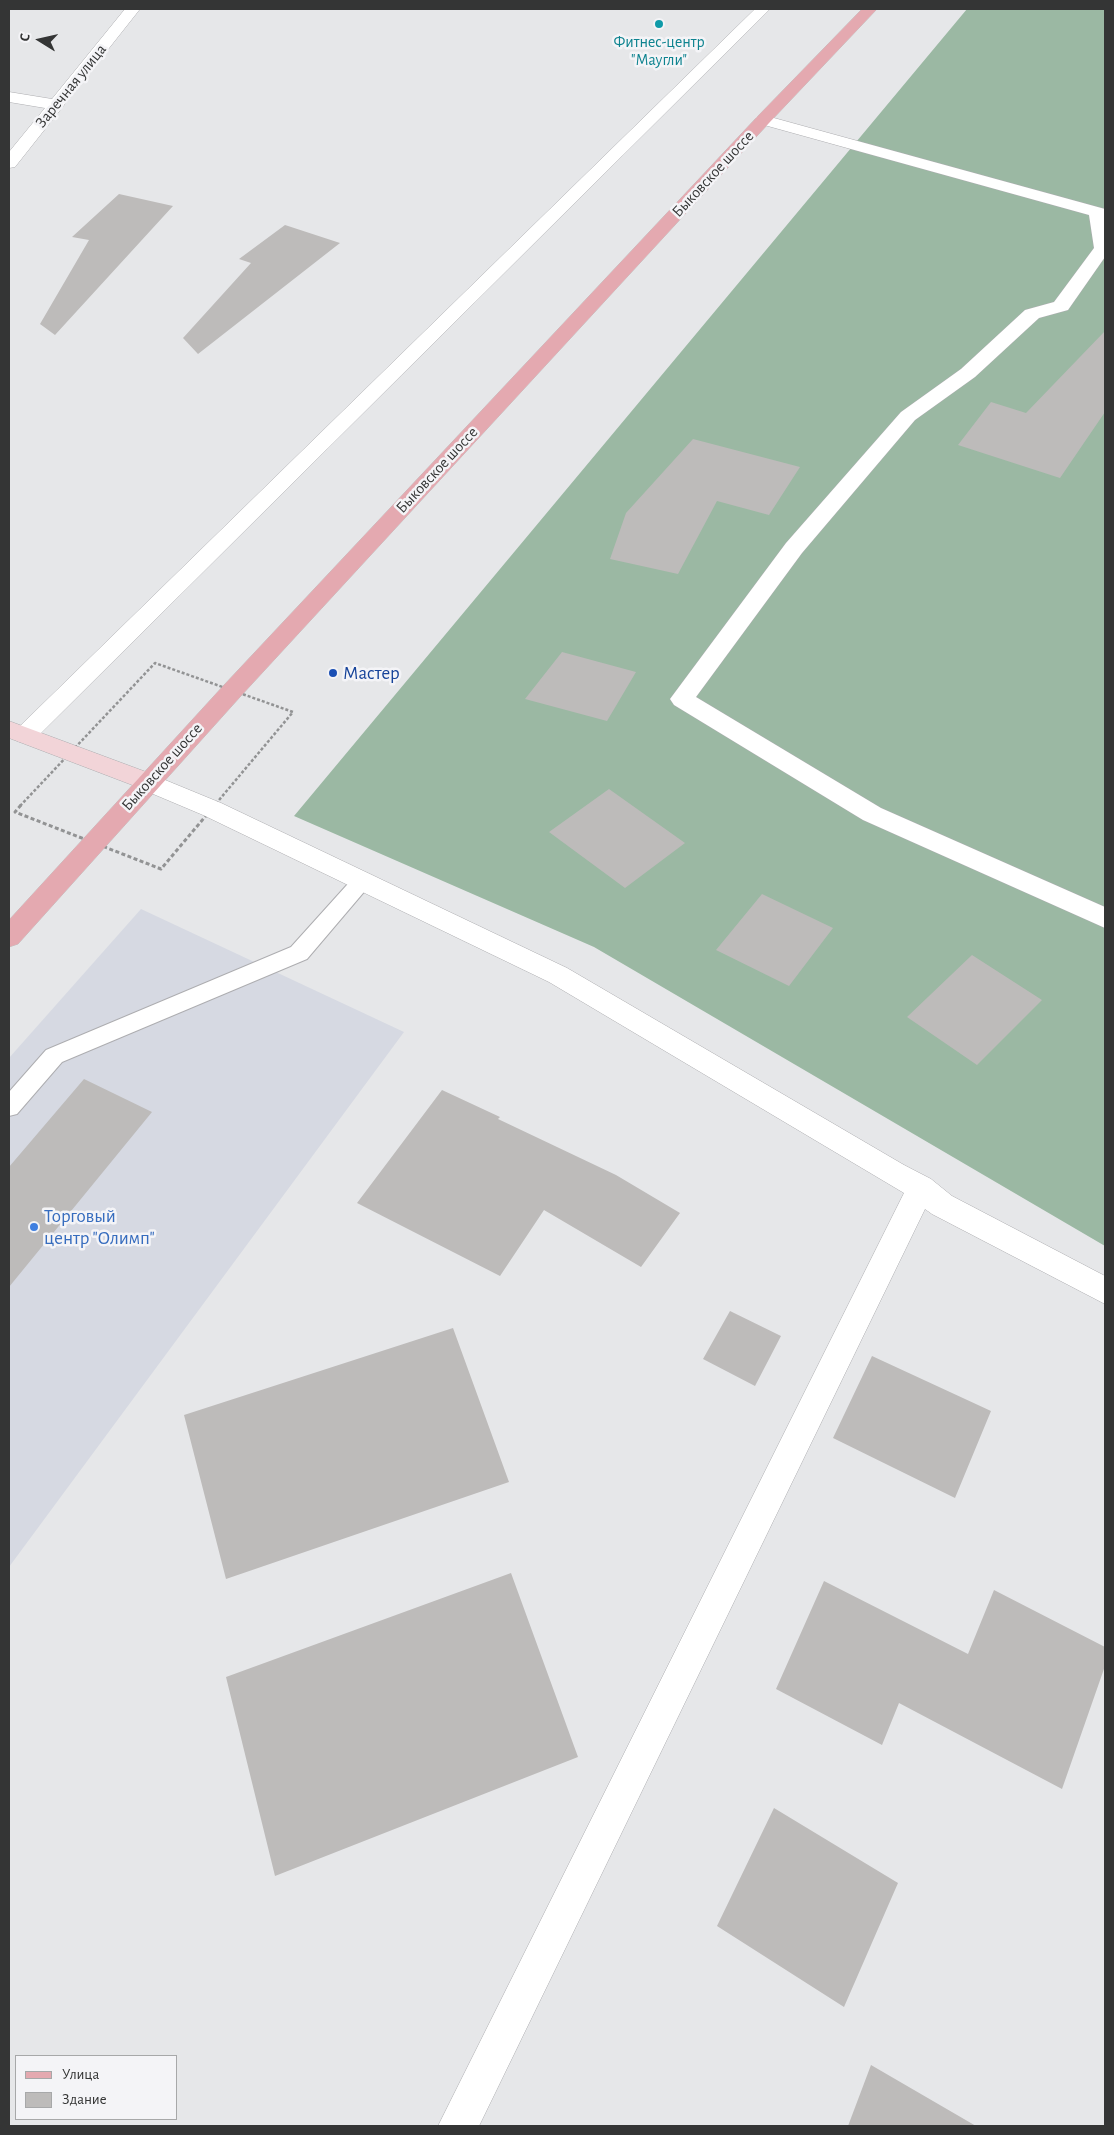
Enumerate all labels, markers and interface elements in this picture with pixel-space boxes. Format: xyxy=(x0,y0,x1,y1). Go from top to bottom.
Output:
north arrow xyxy=(15,15,65,65)
marker: Фитнес-центр "Маугли" xyxy=(653,18,665,30)
text: С xyxy=(18,32,33,42)
place label: Фитнес-центр "Маугли" xyxy=(613,32,705,70)
street label: Заречная улица xyxy=(31,40,111,132)
street label: Быковское шоссе xyxy=(668,127,758,221)
street label: Быковское шоссе xyxy=(392,423,482,517)
place label: Мастер xyxy=(343,662,400,684)
marker: Мастер xyxy=(327,667,339,679)
street label: Быковское шоссе xyxy=(118,719,206,815)
place label: Торговый центр "Олимп" xyxy=(44,1205,155,1249)
marker: Торговый центр "Олимп" xyxy=(28,1221,40,1233)
legend xyxy=(15,2055,178,2120)
text: Улица xyxy=(62,2067,99,2082)
text: Здание xyxy=(62,2092,107,2107)

